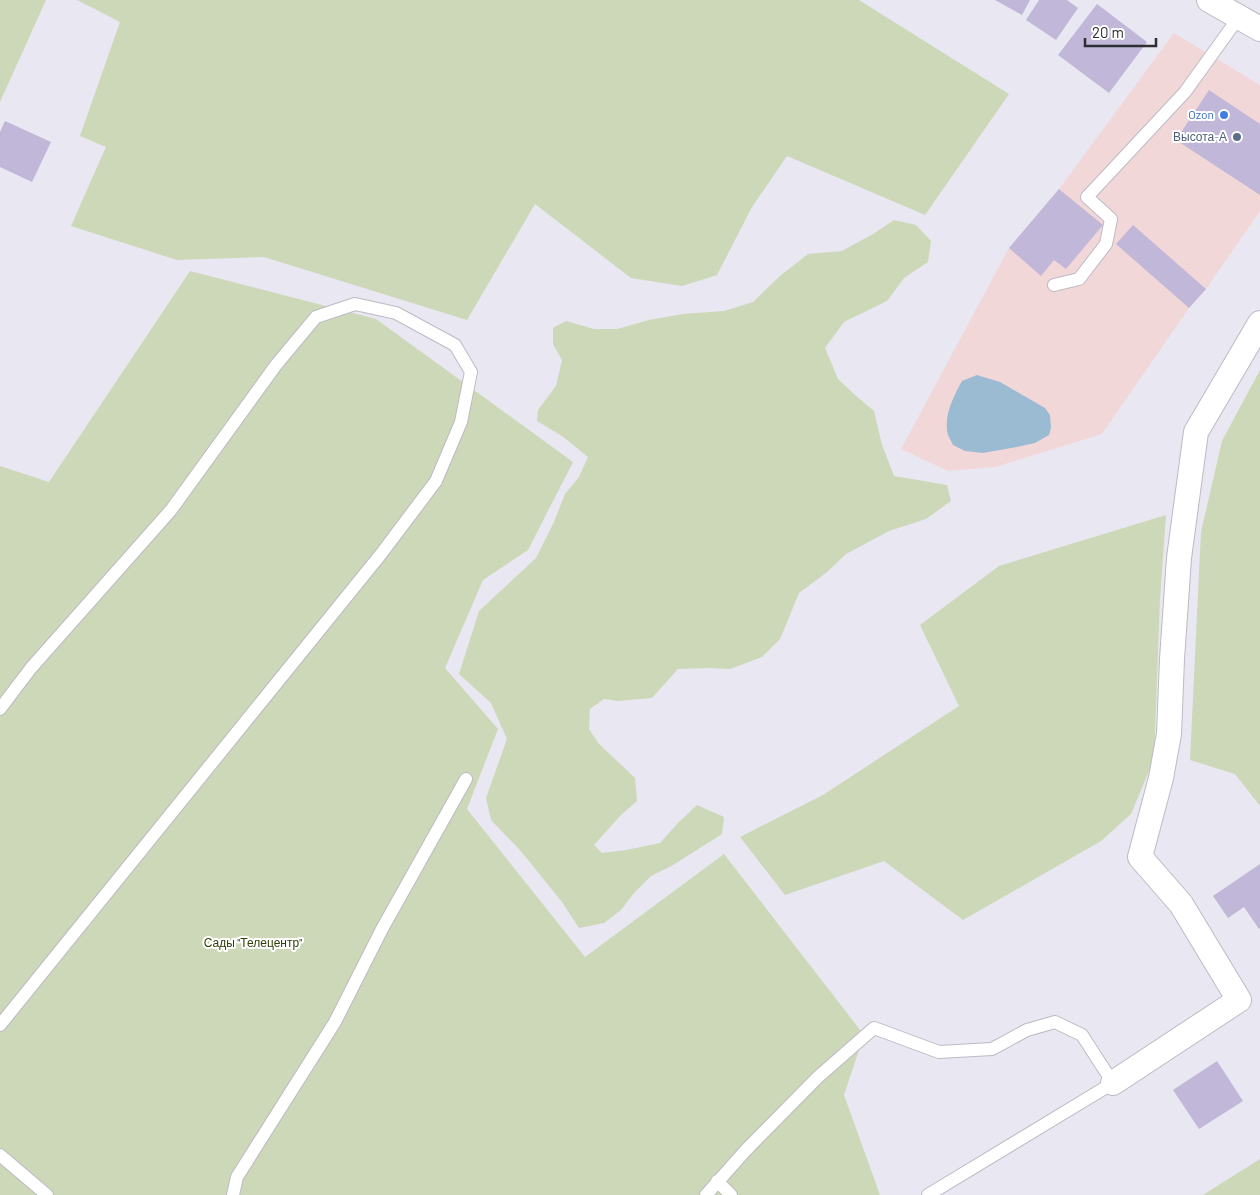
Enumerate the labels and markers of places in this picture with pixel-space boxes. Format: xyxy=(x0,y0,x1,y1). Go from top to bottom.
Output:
place label: Ozon xyxy=(1188,107,1214,121)
marker: Ozon xyxy=(1218,109,1230,121)
place label: Высота-А xyxy=(1173,129,1227,143)
marker: Высота-А xyxy=(1231,131,1243,143)

